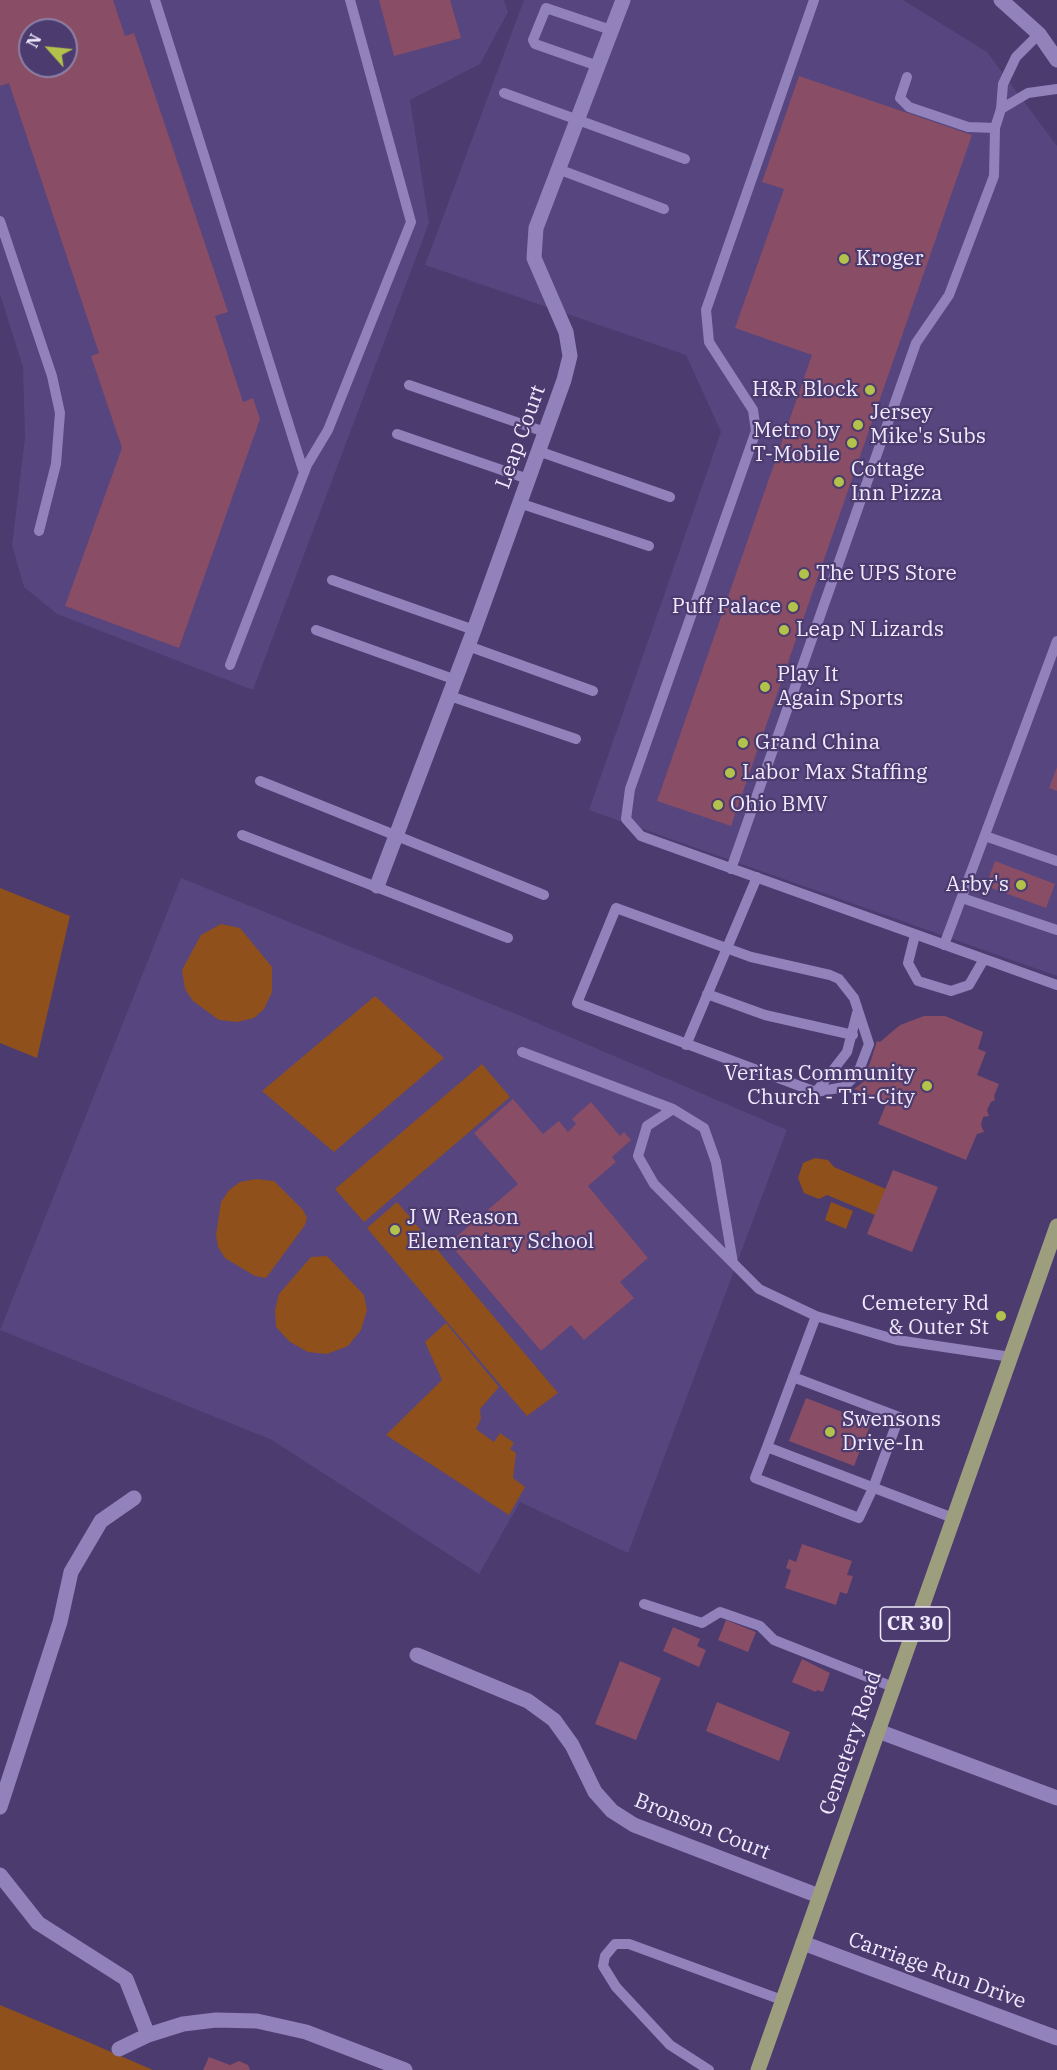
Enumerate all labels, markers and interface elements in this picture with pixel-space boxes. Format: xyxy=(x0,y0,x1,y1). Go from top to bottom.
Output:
north arrow xyxy=(18,18,78,78)
text: N xyxy=(22,31,46,51)
place label: Kroger xyxy=(856,246,924,272)
marker: Kroger xyxy=(837,252,851,266)
place label: H&R Block xyxy=(752,377,858,403)
street label: Leap Court xyxy=(491,382,551,492)
marker: H&R Block xyxy=(863,383,877,397)
place label: Jersey Mike's Subs xyxy=(870,400,986,450)
place label: Metro by T-Mobile xyxy=(752,418,840,468)
marker: Jersey Mike's Subs xyxy=(851,418,865,432)
marker: Metro by T-Mobile xyxy=(845,436,859,450)
place label: Cottage Inn Pizza xyxy=(851,457,943,507)
marker: Cottage Inn Pizza xyxy=(832,475,846,489)
place label: The UPS Store xyxy=(816,561,957,587)
marker: The UPS Store xyxy=(797,567,811,581)
place label: Puff Palace xyxy=(672,594,781,620)
marker: Puff Palace xyxy=(786,600,800,614)
place label: Leap N Lizards xyxy=(796,617,944,643)
marker: Leap N Lizards xyxy=(777,623,791,637)
place label: Play It Again Sports xyxy=(777,662,903,712)
marker: Play It Again Sports xyxy=(758,680,772,694)
place label: Grand China xyxy=(755,730,880,756)
marker: Grand China xyxy=(736,736,750,750)
place label: Labor Max Staffing xyxy=(742,760,927,786)
marker: Labor Max Staffing xyxy=(723,766,737,780)
place label: Ohio BMV xyxy=(730,792,828,818)
marker: Ohio BMV xyxy=(711,798,725,812)
place label: Arby's xyxy=(946,872,1009,898)
marker: Arby's xyxy=(1014,878,1028,892)
place label: Veritas Community Church - Tri-City xyxy=(724,1061,915,1111)
marker: Veritas Community Church - Tri-City xyxy=(920,1079,934,1093)
place label: J W Reason Elementary School xyxy=(407,1205,594,1255)
marker: J W Reason Elementary School xyxy=(388,1223,402,1237)
place label: Cemetery Rd & Outer St xyxy=(862,1291,989,1341)
marker: Cemetery Rd & Outer St xyxy=(994,1309,1008,1323)
place label: Swensons Drive-In xyxy=(842,1407,941,1457)
marker: Swensons Drive-In xyxy=(823,1425,837,1439)
road number: CR 30 xyxy=(880,1607,950,1641)
street label: Cemetery Road xyxy=(815,1668,887,1818)
street label: Bronson Court xyxy=(630,1788,774,1866)
street label: Carriage Run Drive xyxy=(845,1927,1029,2015)

